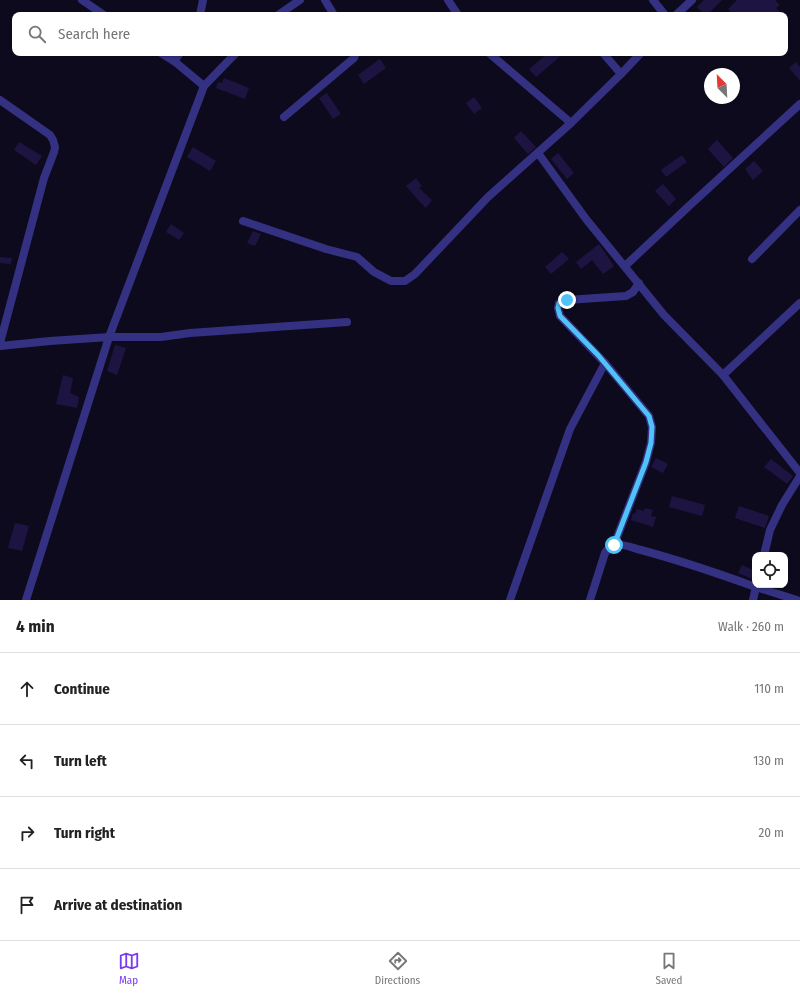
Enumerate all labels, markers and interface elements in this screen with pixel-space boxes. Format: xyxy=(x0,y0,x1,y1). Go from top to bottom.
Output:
search box xyxy=(12,12,788,56)
icon: search xyxy=(26,23,48,45)
text: Search here xyxy=(58,25,130,43)
north arrow xyxy=(704,68,740,104)
route end xyxy=(558,291,576,309)
route start xyxy=(605,536,623,554)
map controls xyxy=(752,552,788,588)
button: locate xyxy=(752,552,788,588)
text: 4 min xyxy=(16,616,55,637)
text: Walk · 260 m xyxy=(718,619,784,634)
icon: ahead xyxy=(16,678,38,700)
text: Continue xyxy=(54,680,110,698)
text: 110 m xyxy=(754,681,784,696)
icon: left xyxy=(16,750,38,772)
text: Turn left xyxy=(54,752,107,770)
text: 130 m xyxy=(753,753,784,768)
icon: right xyxy=(16,822,38,844)
text: Turn right xyxy=(54,824,115,842)
text: 20 m xyxy=(758,825,784,840)
icon: arrive xyxy=(16,894,38,916)
text: Arrive at destination xyxy=(54,896,182,914)
tab: Map xyxy=(118,950,140,987)
tab: Directions xyxy=(375,950,420,987)
tab: Saved xyxy=(656,950,682,987)

